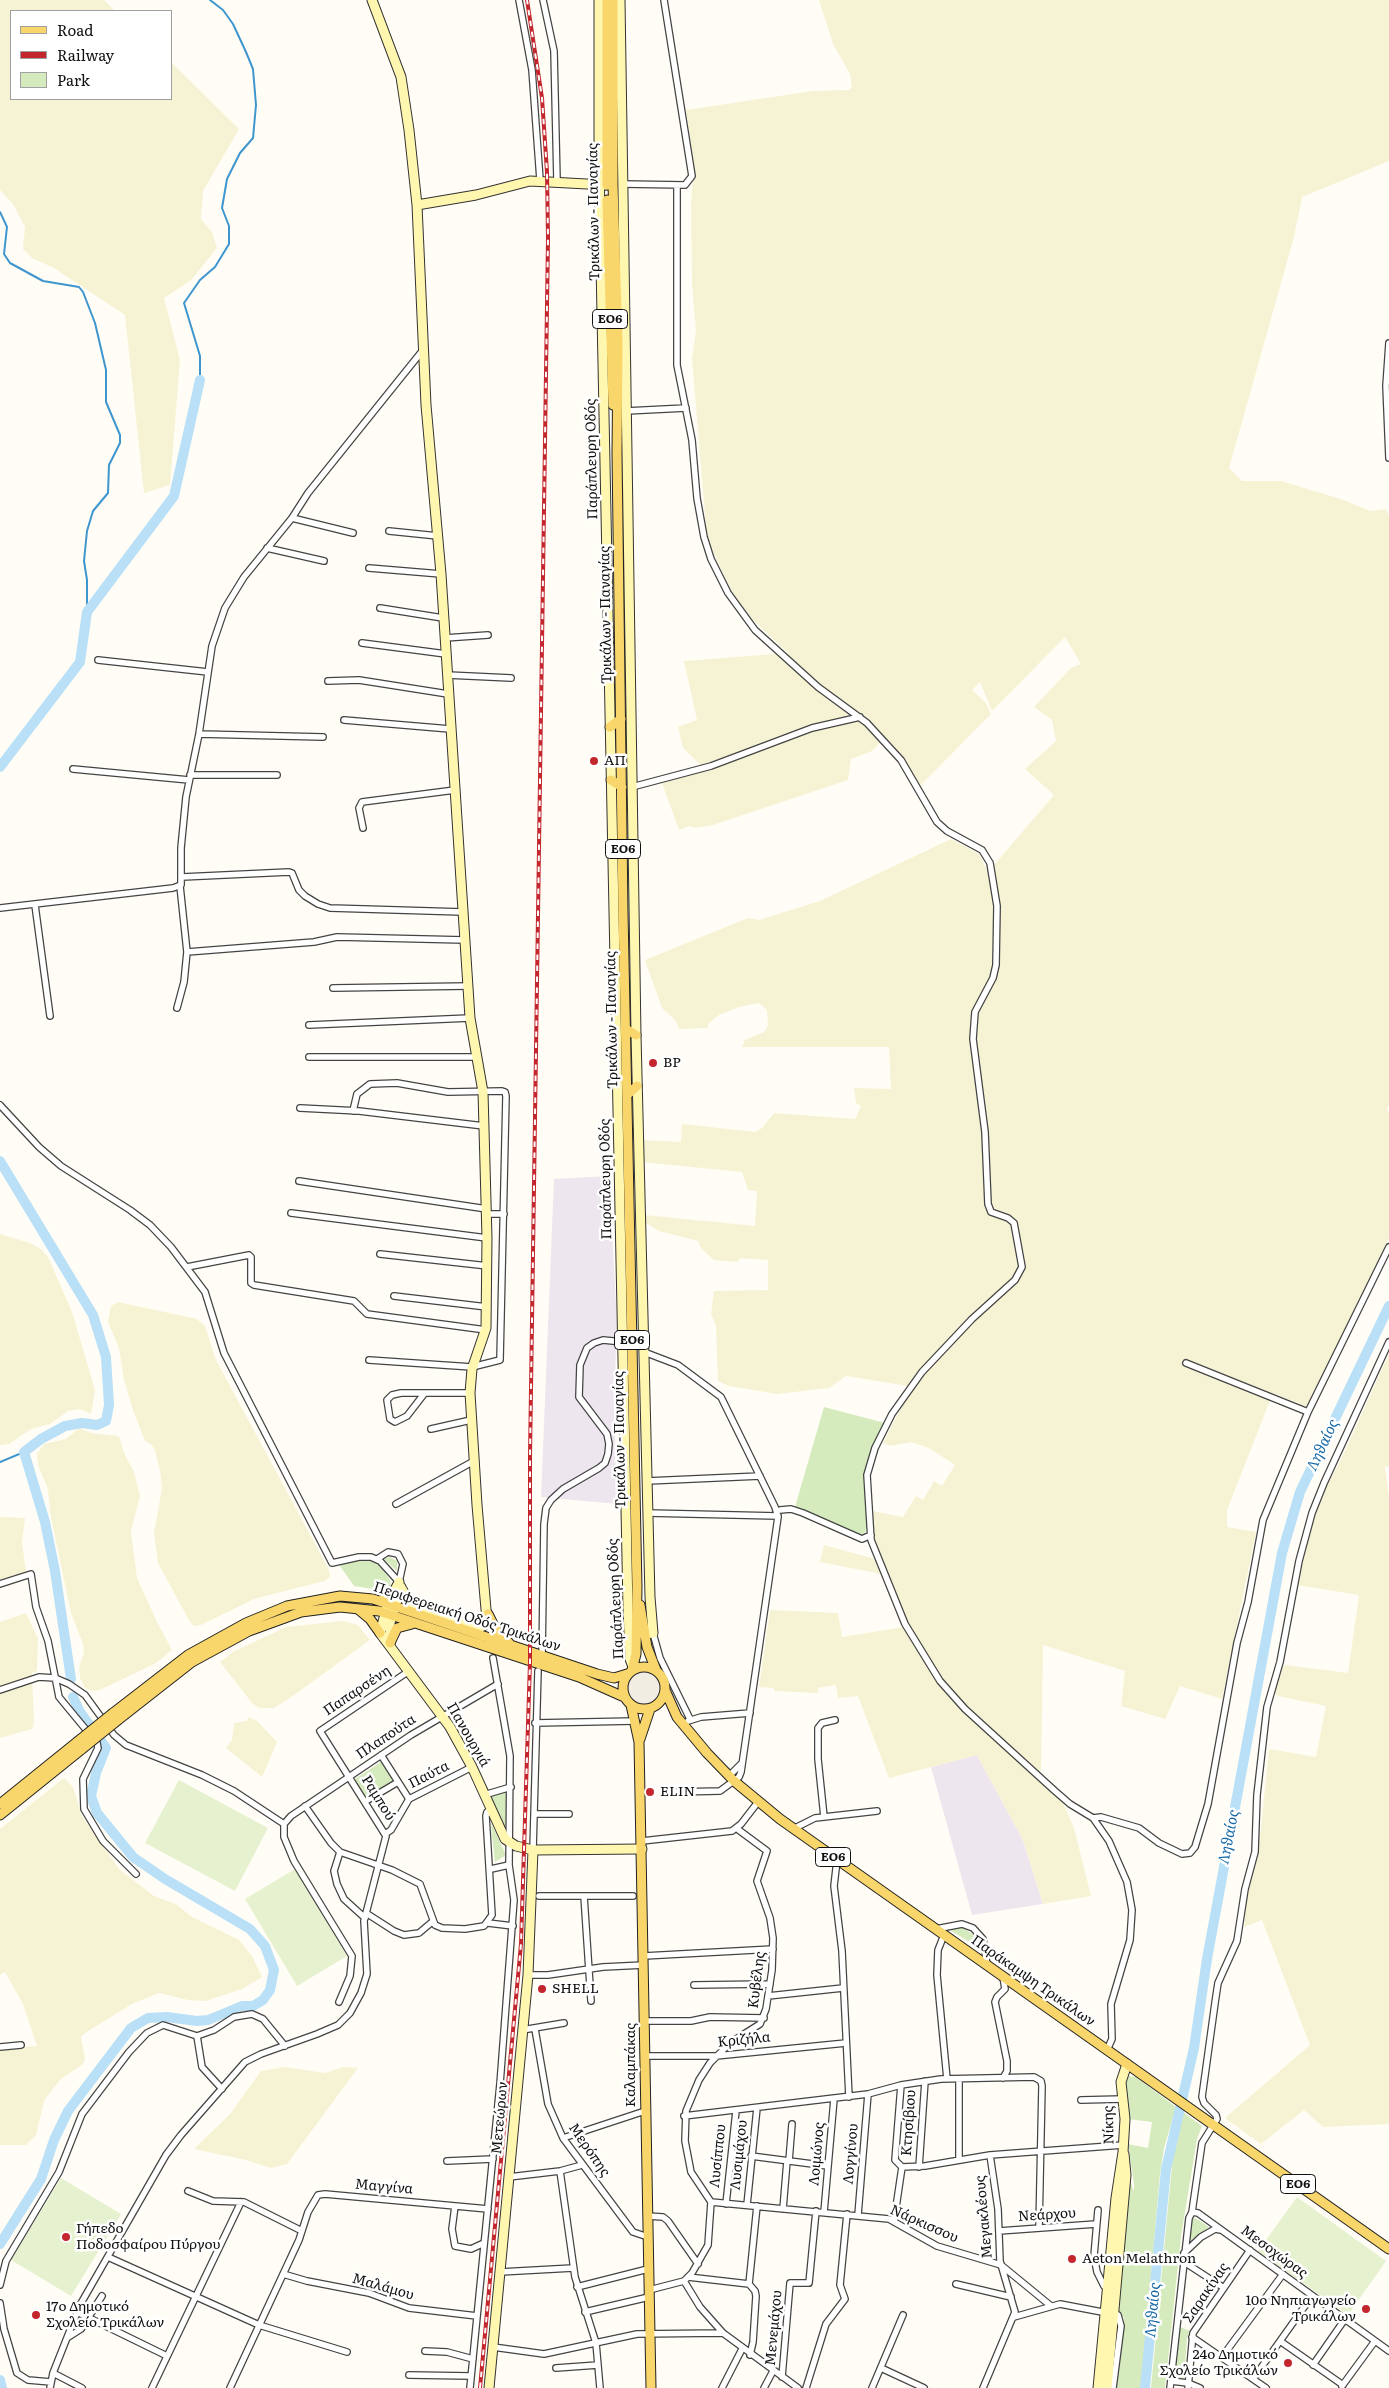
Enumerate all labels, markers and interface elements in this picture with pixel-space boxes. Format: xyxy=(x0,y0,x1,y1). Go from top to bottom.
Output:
legend xyxy=(10,10,172,100)
text: Road xyxy=(57,18,93,41)
text: Railway xyxy=(57,43,114,66)
text: Park xyxy=(57,68,90,91)
street label: Τρικάλων - Παναγίας xyxy=(584,143,604,281)
road number: ΕΟ6 xyxy=(592,310,628,328)
street label: Παράπλευρη Οδός xyxy=(583,398,601,520)
street label: Τρικάλων - Παναγίας xyxy=(596,546,616,684)
place label: ΑΠ xyxy=(604,753,626,769)
marker: ΑΠ xyxy=(588,755,600,767)
road number: ΕΟ6 xyxy=(606,840,640,859)
street label: Τρικάλων - Παναγίας xyxy=(602,951,622,1089)
place label: BP xyxy=(663,1055,681,1071)
marker: BP xyxy=(647,1057,659,1069)
street label: Παράπλευρη Οδός xyxy=(597,1118,615,1240)
road number: ΕΟ6 xyxy=(614,1330,650,1350)
street label: Τρικάλων - Παναγίας xyxy=(610,1371,630,1509)
water label: Ληθαίος xyxy=(1303,1416,1343,1474)
street label: Παράπλευρη Οδός xyxy=(604,1538,628,1660)
street label: Περιφερειακή Οδός Τρικάλων xyxy=(371,1579,563,1655)
street label: Παπαρσένη xyxy=(320,1662,394,1720)
street label: Πανουργιά xyxy=(443,1700,493,1770)
street label: Πλαπούτα xyxy=(353,1711,419,1763)
street label: Παύτα xyxy=(406,1758,452,1792)
street label: Ραμπού xyxy=(358,1772,398,1824)
place label: ELIN xyxy=(660,1784,695,1800)
marker: ELIN xyxy=(644,1786,656,1798)
water label: Ληθαίος xyxy=(1215,1808,1243,1866)
road number: ΕΟ6 xyxy=(816,1848,850,1866)
street label: Παράκαμψη Τρικάλων xyxy=(968,1932,1098,2030)
street label: Κυβέλης xyxy=(745,1951,769,2009)
place label: SHELL xyxy=(552,1981,599,1997)
marker: SHELL xyxy=(536,1983,548,1995)
street label: Καλαμπάκας xyxy=(623,2023,639,2107)
street label: Κριζήλα xyxy=(717,2029,771,2051)
street label: Μετεώρων xyxy=(488,2081,512,2155)
street label: Κτησίβιου xyxy=(898,2089,920,2157)
street label: Νίκης xyxy=(1100,2105,1118,2145)
street label: Λυσιμάχου xyxy=(727,2119,751,2191)
street label: Μερόπης xyxy=(565,2120,613,2180)
street label: Λοιμώνος xyxy=(806,2121,828,2187)
street label: Λυσίππου xyxy=(706,2123,730,2189)
street label: Λογγίνου xyxy=(840,2123,862,2185)
road number: ΕΟ6 xyxy=(1280,2174,1316,2194)
street label: Μεγακλέους xyxy=(972,2175,996,2259)
street label: Μαγγίνα xyxy=(354,2176,414,2198)
street label: Νάρκισσου xyxy=(887,2202,961,2246)
street label: Νεάρχου xyxy=(1017,2205,1077,2225)
place label: Γήπεδο Ποδοσφαίρου Πύργου xyxy=(76,2221,220,2254)
street label: Μεσοχώρας xyxy=(1237,2222,1311,2282)
marker: Γήπεδο Ποδοσφαίρου Πύργου xyxy=(60,2231,72,2243)
place label: Aeton Melathron xyxy=(1082,2251,1196,2267)
marker: Aeton Melathron xyxy=(1066,2253,1078,2265)
street label: Σαρακίνας xyxy=(1180,2260,1232,2326)
street label: Μαλάμου xyxy=(350,2270,416,2304)
water label: Ληθαίος xyxy=(1142,2282,1164,2338)
street label: Μενεμάχου xyxy=(762,2289,786,2367)
place label: 10ο Νηπιαγωγείο Τρικάλων xyxy=(1245,2293,1356,2326)
place label: 17ο Δημοτικό Σχολείο Τρικάλων xyxy=(46,2299,164,2332)
marker: 10ο Νηπιαγωγείο Τρικάλων xyxy=(1360,2303,1372,2315)
marker: 17ο Δημοτικό Σχολείο Τρικάλων xyxy=(30,2309,42,2321)
place label: 24ο Δημοτικό Σχολείο Τρικάλων xyxy=(1160,2347,1278,2380)
marker: 24ο Δημοτικό Σχολείο Τρικάλων xyxy=(1282,2357,1294,2369)

